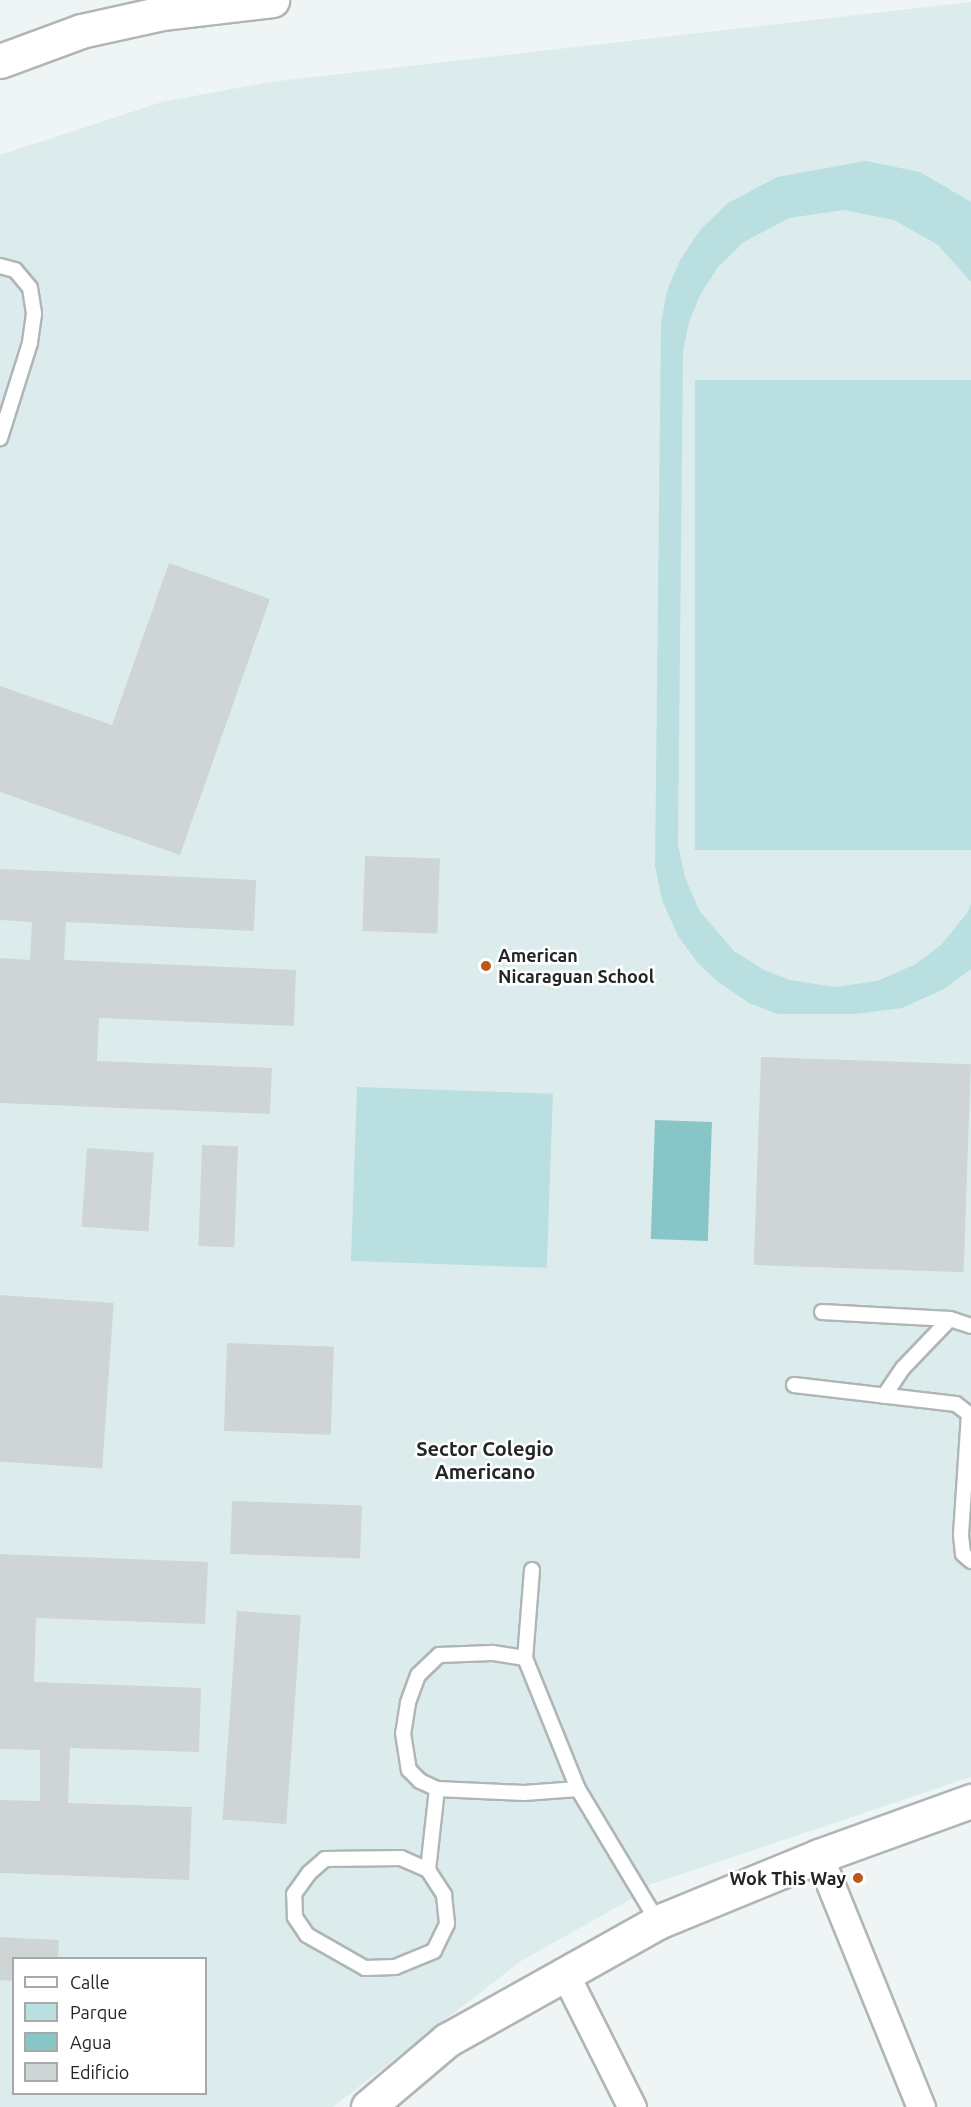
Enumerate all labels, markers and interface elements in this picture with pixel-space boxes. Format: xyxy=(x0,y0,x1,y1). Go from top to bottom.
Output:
place label: American Nicaraguan School xyxy=(498,945,654,988)
marker: American Nicaraguan School xyxy=(479,959,493,973)
district label: Sector Colegio Americano xyxy=(416,1436,554,1483)
place label: Wok This Way xyxy=(730,1867,846,1889)
marker: Wok This Way xyxy=(851,1871,865,1885)
legend xyxy=(12,1957,207,2095)
text: Calle xyxy=(70,1972,110,1992)
text: Parque xyxy=(70,2002,127,2022)
text: Agua xyxy=(70,2032,112,2052)
text: Edificio xyxy=(70,2062,129,2082)

